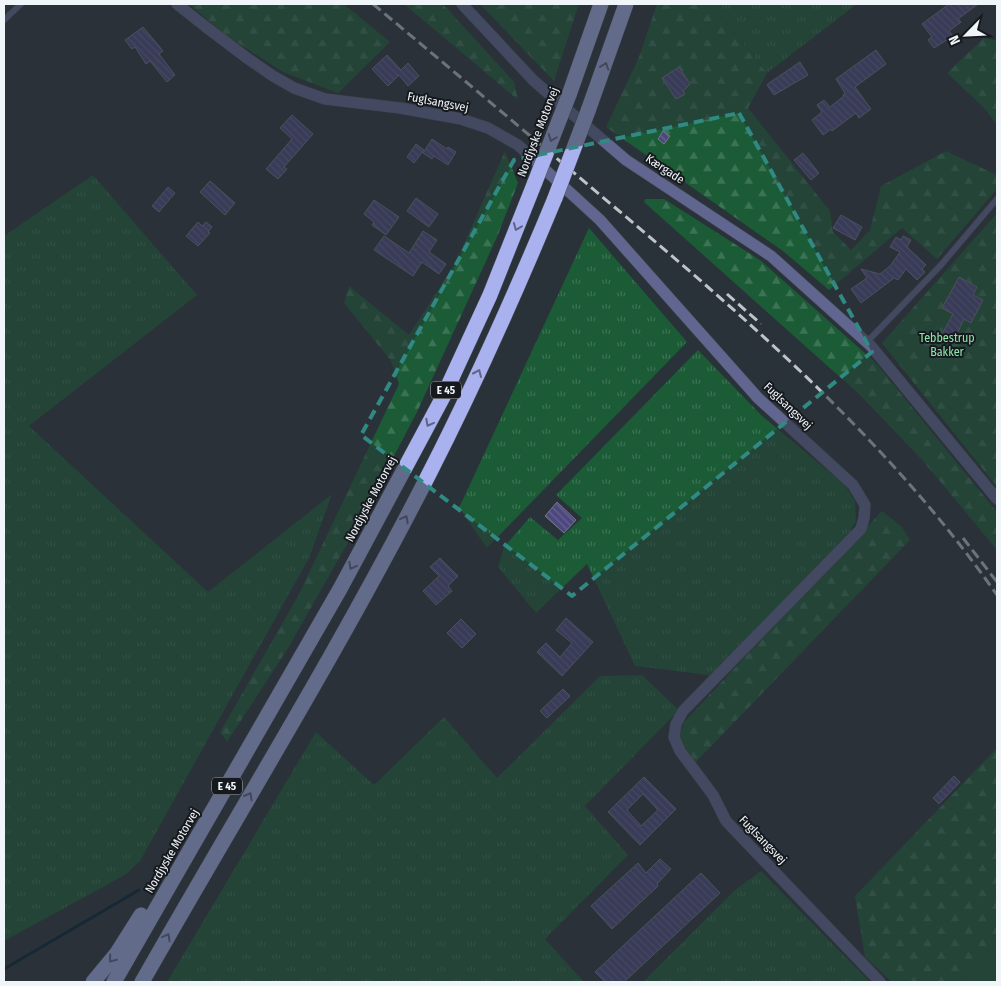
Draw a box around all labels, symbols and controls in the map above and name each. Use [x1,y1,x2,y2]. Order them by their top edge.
north arrow [941,10,991,60]
text: N [945,33,964,47]
one-way arrow [599,62,609,70]
street label: Nordjyske Motorvej [514,85,562,179]
street label: Fuglsangsvej [406,89,470,115]
one-way arrow [548,133,558,142]
street label: Kærgade [643,151,687,187]
one-way arrow [513,222,523,231]
park label: Tebbestrup Bakker [919,331,975,359]
one-way arrow [472,370,482,379]
street label: Fuglsangsvej [761,379,815,433]
road number: E 45 [431,382,461,398]
one-way arrow [425,418,435,427]
street label: Nordjyske Motorvej [343,454,399,544]
one-way arrow [399,515,409,524]
one-way arrow [348,561,358,570]
road number: E 45 [212,778,242,794]
one-way arrow [242,793,252,802]
street label: Nordjyske Motorvej [142,806,202,896]
street label: Fuglsangsvej [736,813,790,867]
one-way arrow [161,933,171,942]
one-way arrow [110,953,118,962]

